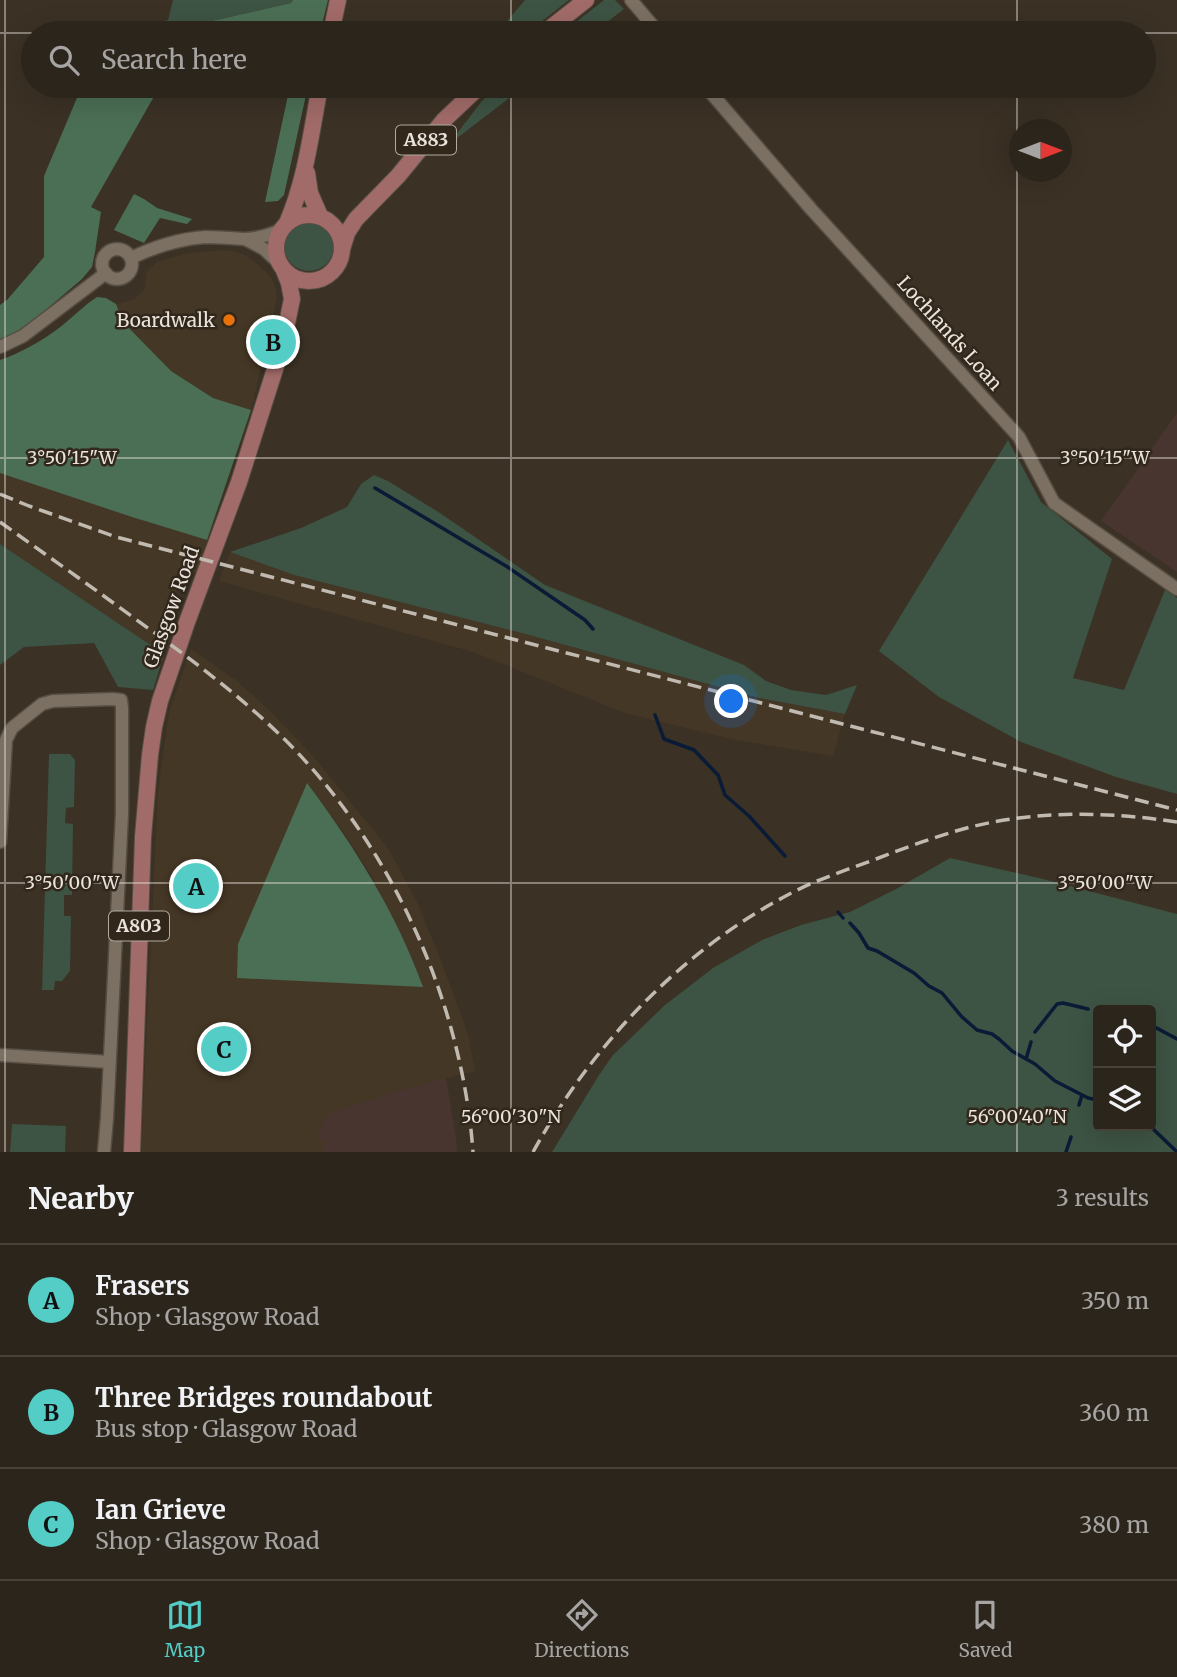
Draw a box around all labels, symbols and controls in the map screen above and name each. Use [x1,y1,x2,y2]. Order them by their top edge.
search box [21,21,1156,98]
icon: search [45,41,83,79]
text: Search here [101,43,247,76]
north arrow [1009,119,1072,182]
road number: A883 [396,125,456,154]
street label: Lochlands Loan [892,271,1008,395]
place label: Boardwalk [117,308,215,332]
marker: Boardwalk [221,312,237,328]
pin: B [250,316,296,368]
text: 3°50'15"W [27,446,118,469]
text: 3°50'15"W [1060,446,1151,469]
street label: Glasgow Road [138,543,204,671]
your location [714,684,748,718]
pin: A [173,860,219,912]
text: 3°50'00"W [25,871,120,894]
text: 3°50'00"W [1058,871,1153,894]
road number: A803 [109,911,169,940]
map controls [1093,1005,1156,1131]
button: locate [1093,1005,1156,1068]
pin: C [201,1023,247,1075]
button: layers [1093,1068,1156,1131]
text: 56°00'30"N [461,1105,561,1128]
text: 56°00'40"N [967,1105,1067,1128]
text: Nearby [28,1179,134,1217]
text: 3 results [1056,1183,1149,1212]
text: Frasers [95,1269,190,1302]
text: A [43,1286,59,1315]
text: 350 m [1081,1286,1149,1315]
text: Shop · Glasgow Road [95,1302,320,1331]
text: Three Bridges roundabout [95,1381,433,1414]
text: B [43,1398,59,1427]
text: 360 m [1079,1398,1149,1427]
text: Bus stop · Glasgow Road [95,1414,357,1443]
text: Ian Grieve [95,1493,226,1526]
text: C [43,1510,59,1539]
text: 380 m [1079,1510,1149,1539]
text: Shop · Glasgow Road [95,1526,320,1555]
tab: Map [165,1596,205,1662]
tab: Directions [534,1596,629,1662]
tab: Saved [959,1596,1012,1662]

